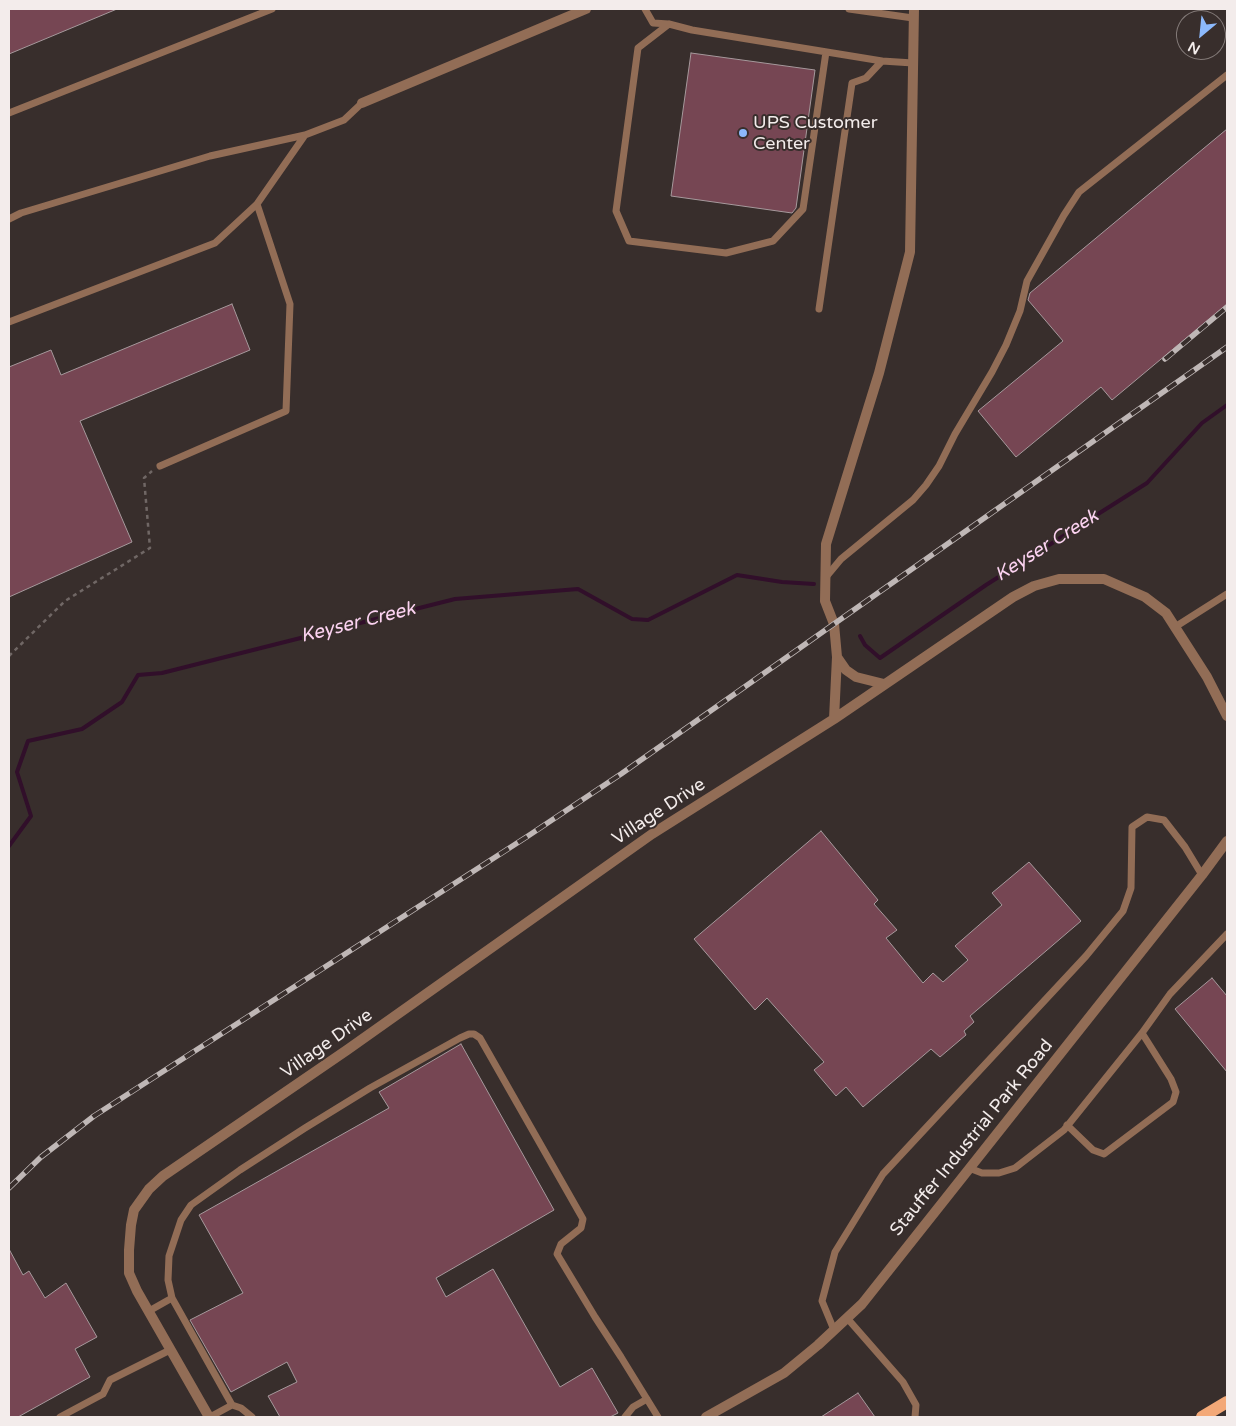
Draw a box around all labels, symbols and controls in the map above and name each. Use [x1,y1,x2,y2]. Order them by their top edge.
north arrow [1176,10,1226,60]
text: N [1185,38,1203,58]
place label: UPS Customer Center [753,112,878,154]
marker: UPS Customer Center [737,127,749,139]
water label: Keyser Creek [991,505,1103,587]
water label: Keyser Creek [298,598,418,648]
street label: Village Drive [608,774,710,850]
street label: Village Drive [277,1005,377,1083]
street label: Stauffer Industrial Park Road [886,1035,1058,1241]

